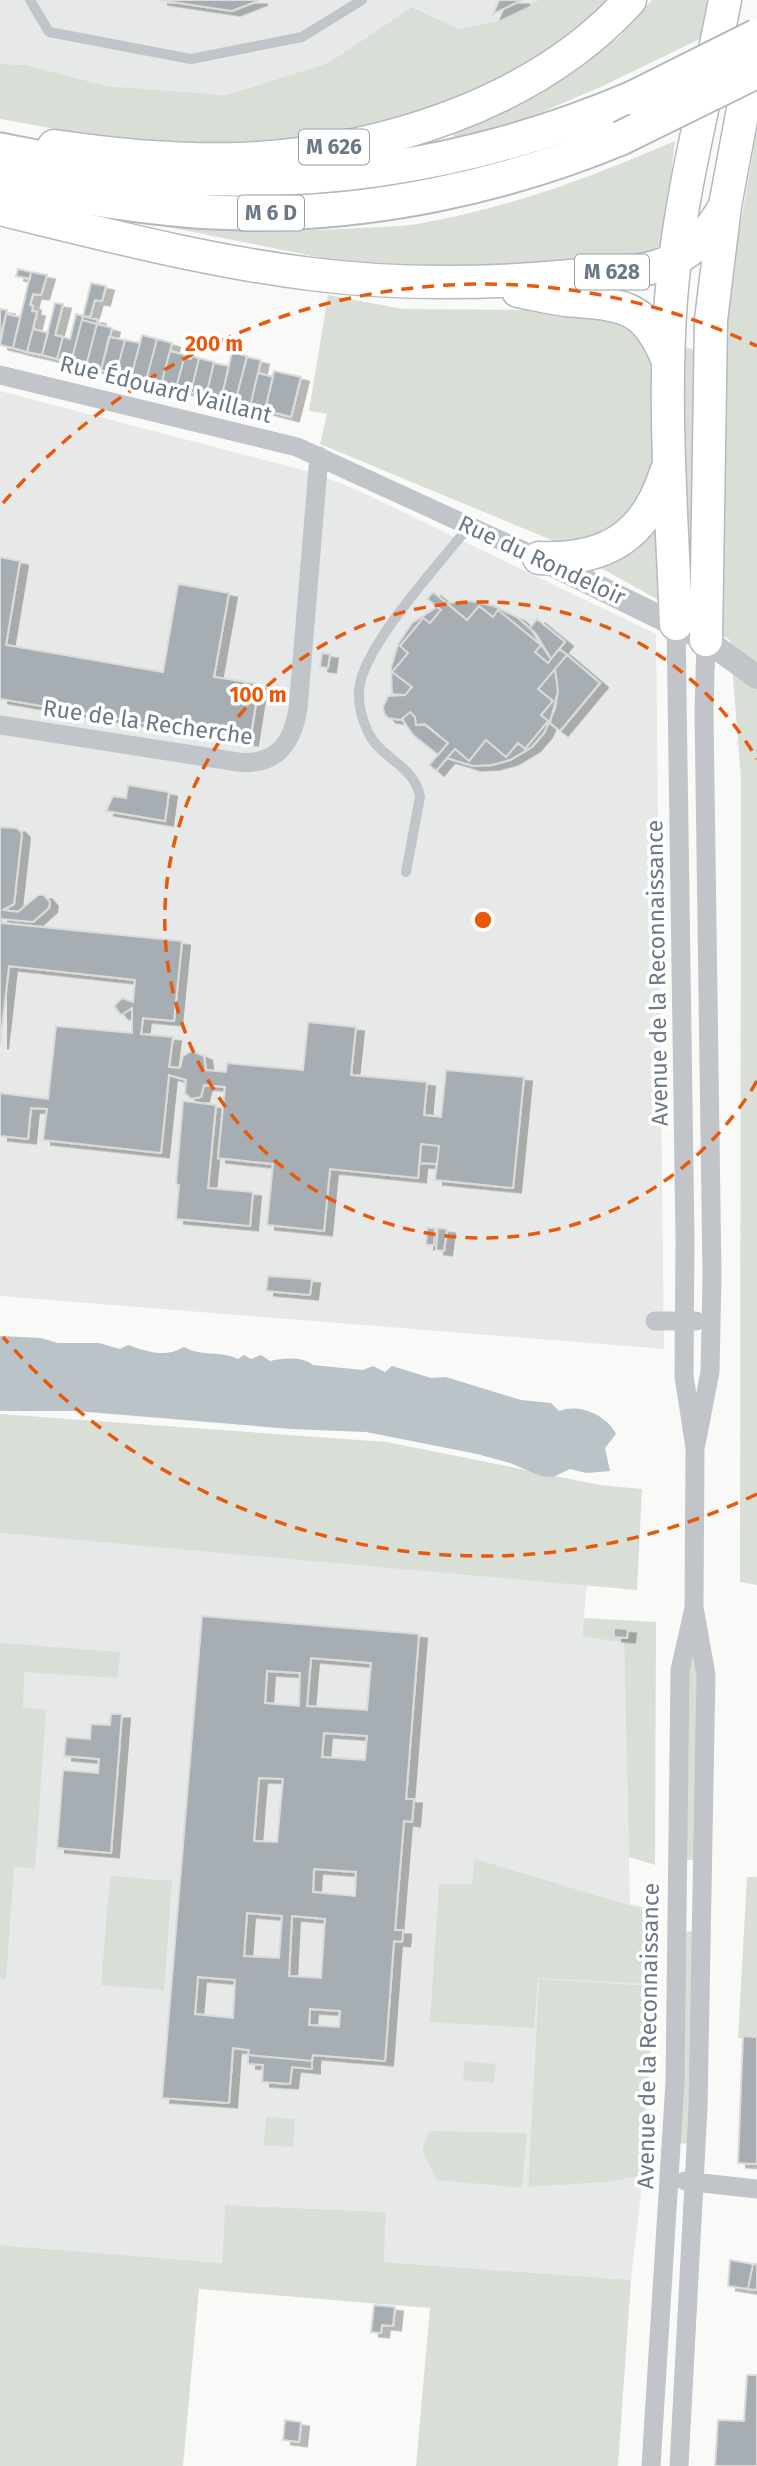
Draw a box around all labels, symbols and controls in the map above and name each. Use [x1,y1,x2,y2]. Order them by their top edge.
road number: M 626 [299,130,369,164]
road number: M 6 D [238,196,304,230]
road number: M 628 [575,254,649,290]
text: 200 m [185,331,243,357]
street label: Rue Édouard Vaillant [57,348,276,429]
street label: Rue du Rondeloir [454,509,630,611]
text: 100 m [229,682,287,708]
street label: Rue de la Recherche [41,693,255,751]
street label: Avenue de la Reconnaissance [640,820,674,1126]
centre of rings [471,908,495,932]
street label: Avenue de la Reconnaissance [631,1883,665,2189]

